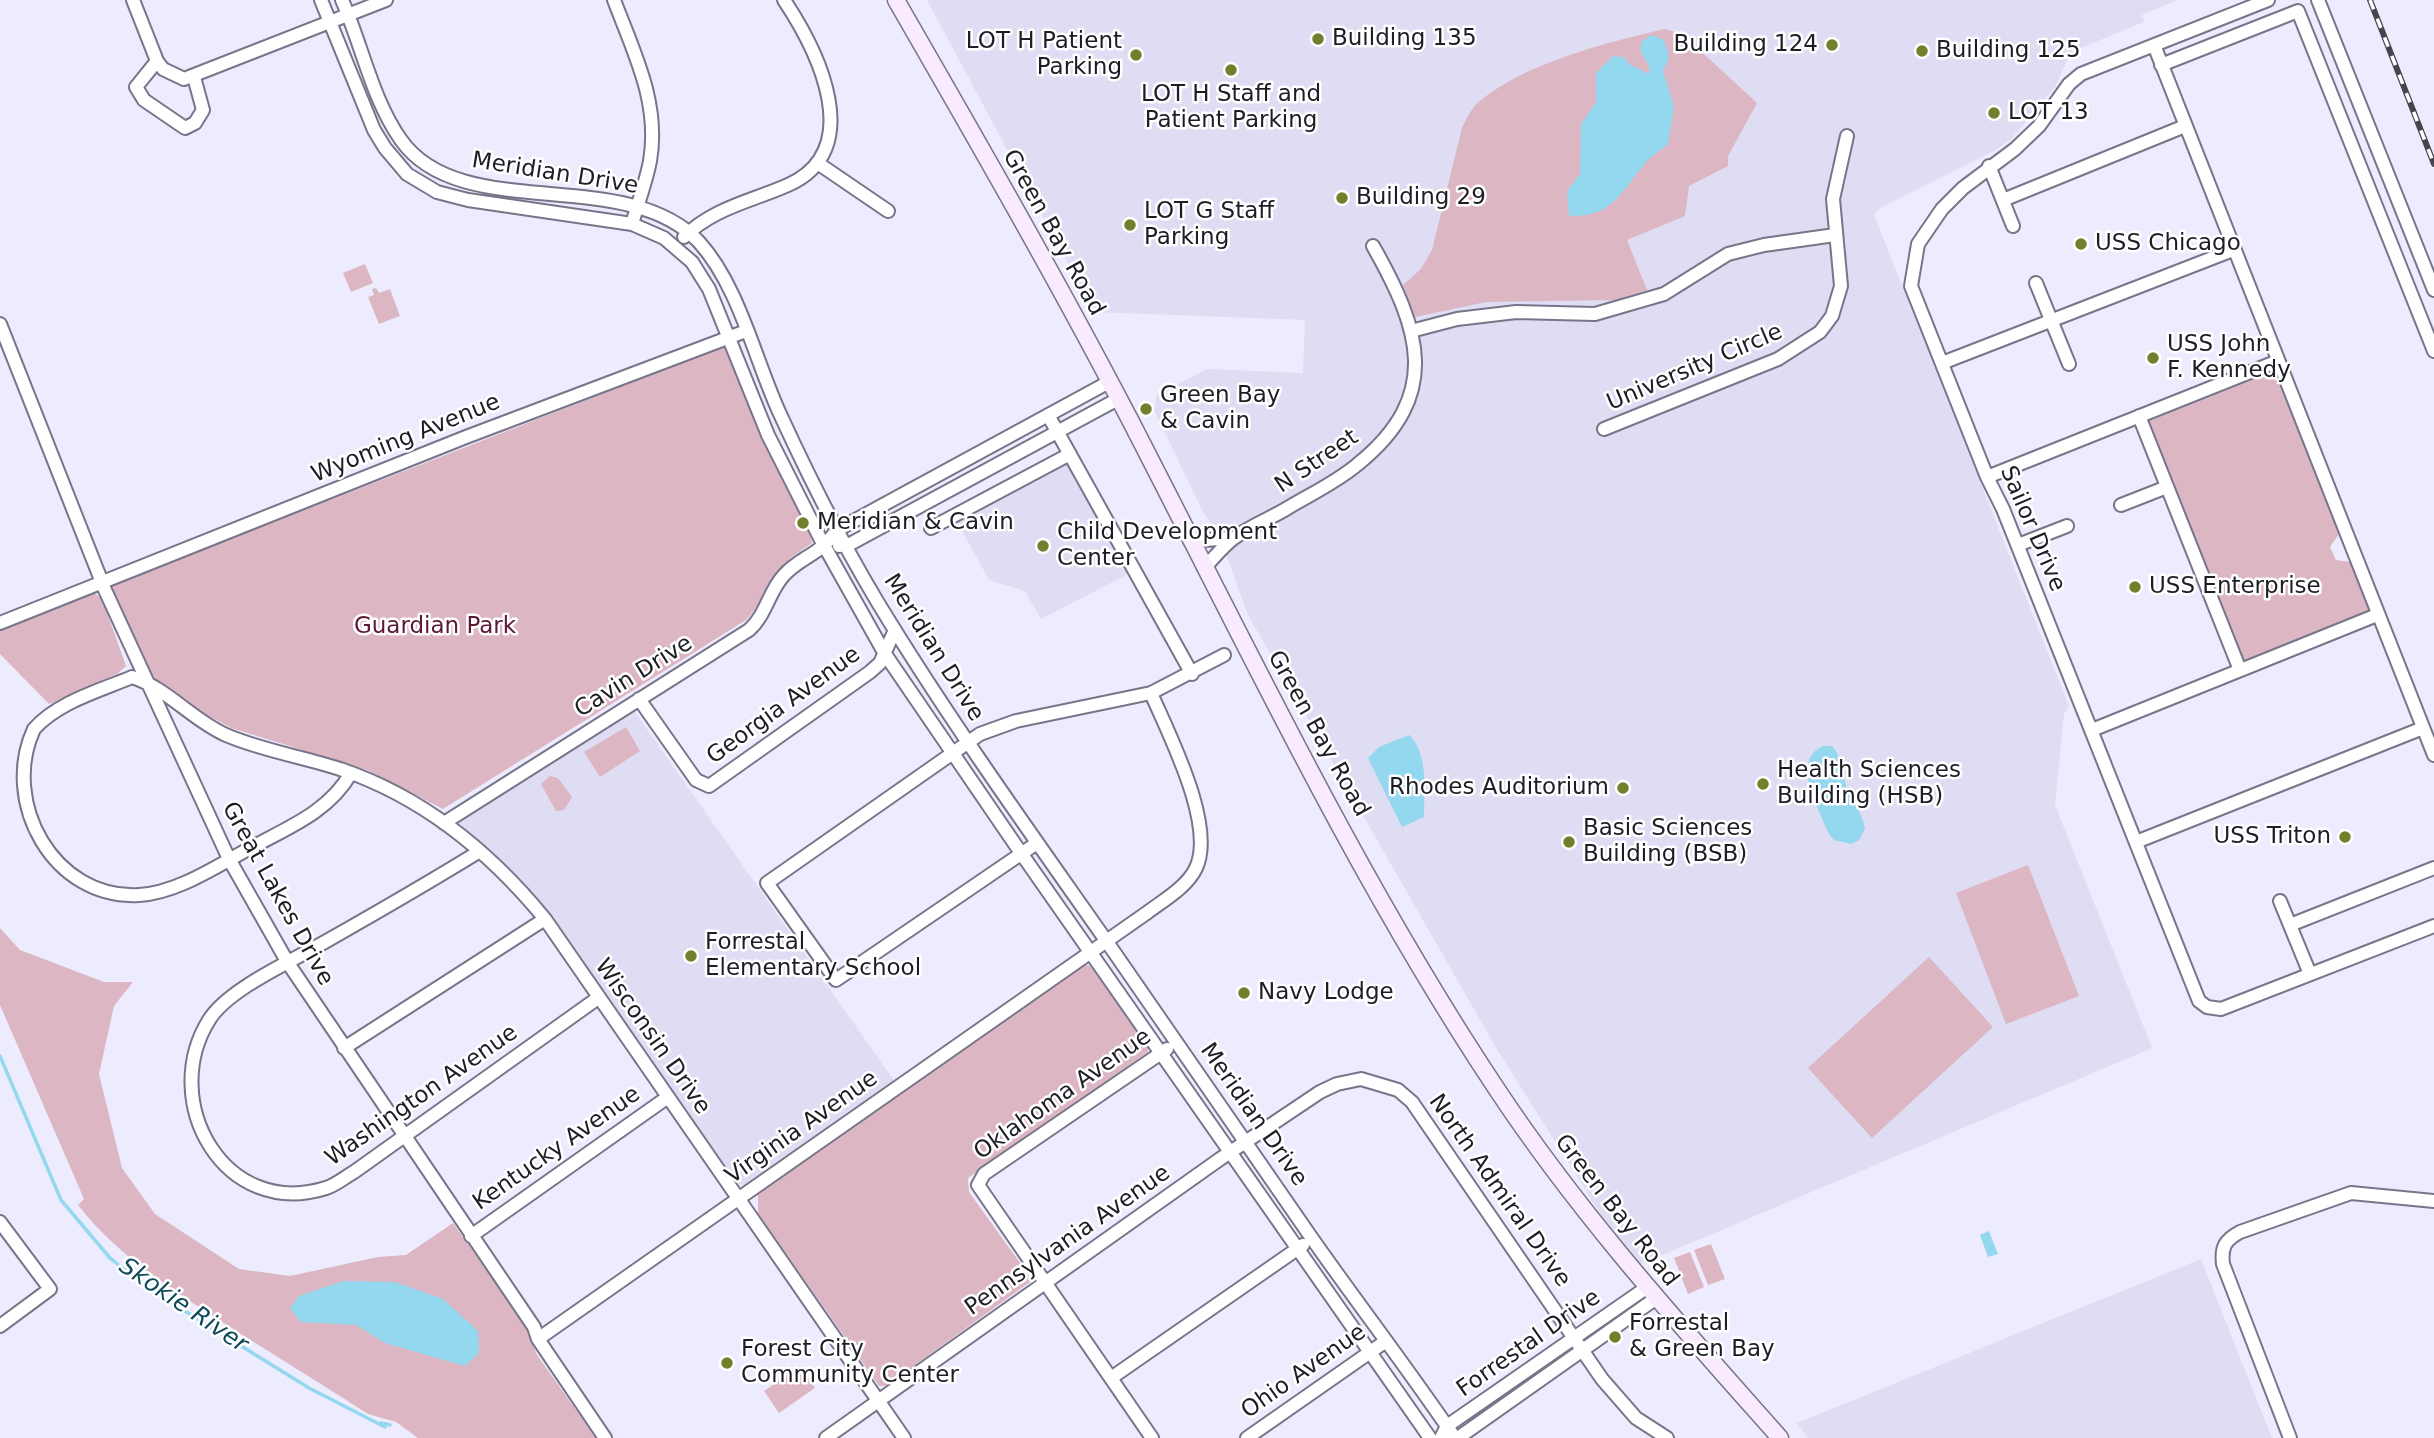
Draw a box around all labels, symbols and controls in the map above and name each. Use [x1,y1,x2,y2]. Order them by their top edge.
place label: Building 135 [1332,25,1477,53]
place label: LOT H Patient Parking [966,28,1122,82]
marker: Building 135 [1310,31,1326,47]
place label: Building 124 [1673,31,1818,59]
marker: Building 124 [1824,37,1840,53]
place label: Building 125 [1936,37,2081,65]
marker: Building 125 [1914,43,1930,59]
marker: LOT H Patient Parking [1128,47,1144,63]
marker: LOT H Staff and Patient Parking [1223,62,1239,78]
place label: LOT H Staff and Patient Parking [1141,81,1321,135]
place label: LOT 13 [2008,99,2089,127]
marker: LOT 13 [1986,105,2002,121]
street label: Green Bay Road [996,145,1110,321]
street label: Meridian Drive [470,147,640,201]
place label: Building 29 [1356,184,1486,212]
marker: Building 29 [1334,190,1350,206]
place label: LOT G Staff Parking [1144,198,1274,252]
marker: LOT G Staff Parking [1122,217,1138,233]
place label: USS Chicago [2095,230,2241,258]
marker: USS Chicago [2073,236,2089,252]
street label: University Circle [1603,319,1787,417]
place label: USS John F. Kennedy [2167,331,2291,385]
marker: USS John F. Kennedy [2145,350,2161,366]
place label: Green Bay & Cavin [1160,382,1280,436]
street label: Wyoming Avenue [308,389,504,489]
marker: Green Bay & Cavin [1138,401,1154,417]
street label: N Street [1270,424,1364,500]
street label: Sailor Drive [1993,462,2071,596]
place label: Meridian & Cavin [817,509,1014,537]
marker: Meridian & Cavin [795,515,811,531]
place label: Child Development Center [1057,519,1277,573]
marker: Child Development Center [1035,538,1051,554]
street label: Meridian Drive [877,569,989,727]
place label: USS Enterprise [2149,573,2321,601]
marker: USS Enterprise [2127,579,2143,595]
park label: Guardian Park [354,613,516,641]
street label: Cavin Drive [570,630,698,724]
street label: Georgia Avenue [702,641,866,771]
street label: Green Bay Road [1261,646,1375,822]
place label: Health Sciences Building (HSB) [1777,757,1961,811]
place label: Rhodes Auditorium [1389,774,1609,802]
marker: Health Sciences Building (HSB) [1755,776,1771,792]
marker: Rhodes Auditorium [1615,780,1631,796]
street label: Great Lakes Drive [215,797,339,991]
place label: Basic Sciences Building (BSB) [1583,815,1752,869]
place label: USS Triton [2213,823,2331,851]
marker: USS Triton [2337,829,2353,845]
marker: Basic Sciences Building (BSB) [1561,834,1577,850]
place label: Forrestal Elementary School [705,929,921,983]
marker: Forrestal Elementary School [683,948,699,964]
street label: Wisconsin Drive [588,954,716,1120]
place label: Navy Lodge [1258,979,1394,1007]
marker: Navy Lodge [1236,985,1252,1001]
street label: Washington Avenue [321,1019,523,1173]
street label: Oklahoma Avenue [969,1024,1157,1166]
street label: Meridian Drive [1193,1038,1313,1192]
street label: Virginia Avenue [721,1065,883,1191]
street label: Kentucky Avenue [468,1081,646,1217]
street label: North Admiral Drive [1422,1089,1576,1293]
street label: Green Bay Road [1548,1129,1684,1293]
street label: Pennsylvania Avenue [960,1160,1176,1322]
water label: Skokie River [113,1252,253,1360]
street label: Forrestal Drive [1452,1284,1606,1404]
place label: Forrestal & Green Bay [1629,1310,1775,1364]
street label: Ohio Avenue [1236,1319,1372,1425]
marker: Forrestal & Green Bay [1607,1329,1623,1345]
place label: Forest City Community Center [741,1336,959,1390]
marker: Forest City Community Center [719,1355,735,1371]

